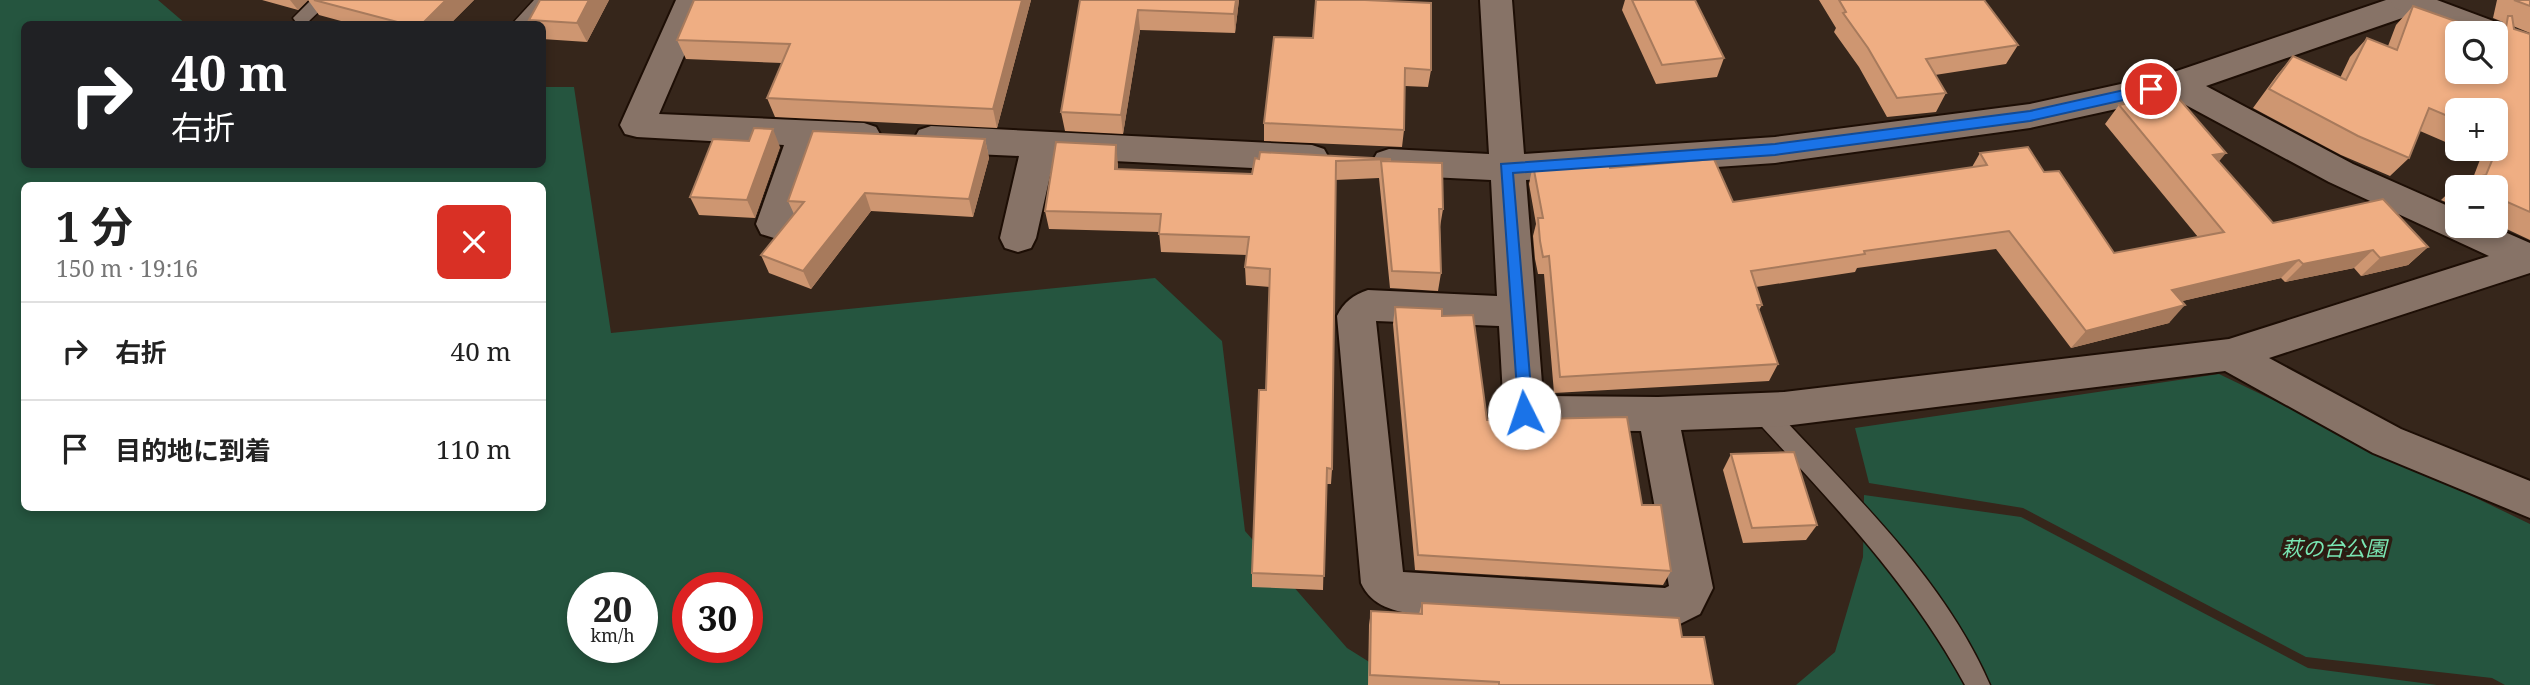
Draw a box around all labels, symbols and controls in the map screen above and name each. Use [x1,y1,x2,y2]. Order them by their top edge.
map controls [2445,21,2508,238]
button: search [2445,21,2508,84]
text: 40 m [171,39,287,105]
icon: right [56,49,147,140]
pin [2121,59,2181,119]
icon: arrive [2132,70,2170,108]
button: + [2445,98,2508,161]
text: 右折 [171,105,235,148]
button: − [2445,175,2508,238]
text: 1 分 [56,197,133,254]
button: close [437,205,511,279]
text: 150 m · 19:16 [56,252,198,284]
icon: right [56,332,94,370]
text: 40 m [451,333,511,369]
text: 右折 [115,334,167,370]
position arrow [1487,376,1561,450]
icon: arrive [56,430,94,468]
text: 110 m [436,431,511,467]
text: 目的地に到着 [115,432,271,468]
park label: 萩の台公園 [2282,534,2389,562]
speed limit sign: 30 [672,572,763,663]
text: 20 [593,585,632,632]
text: km/h [590,623,635,647]

